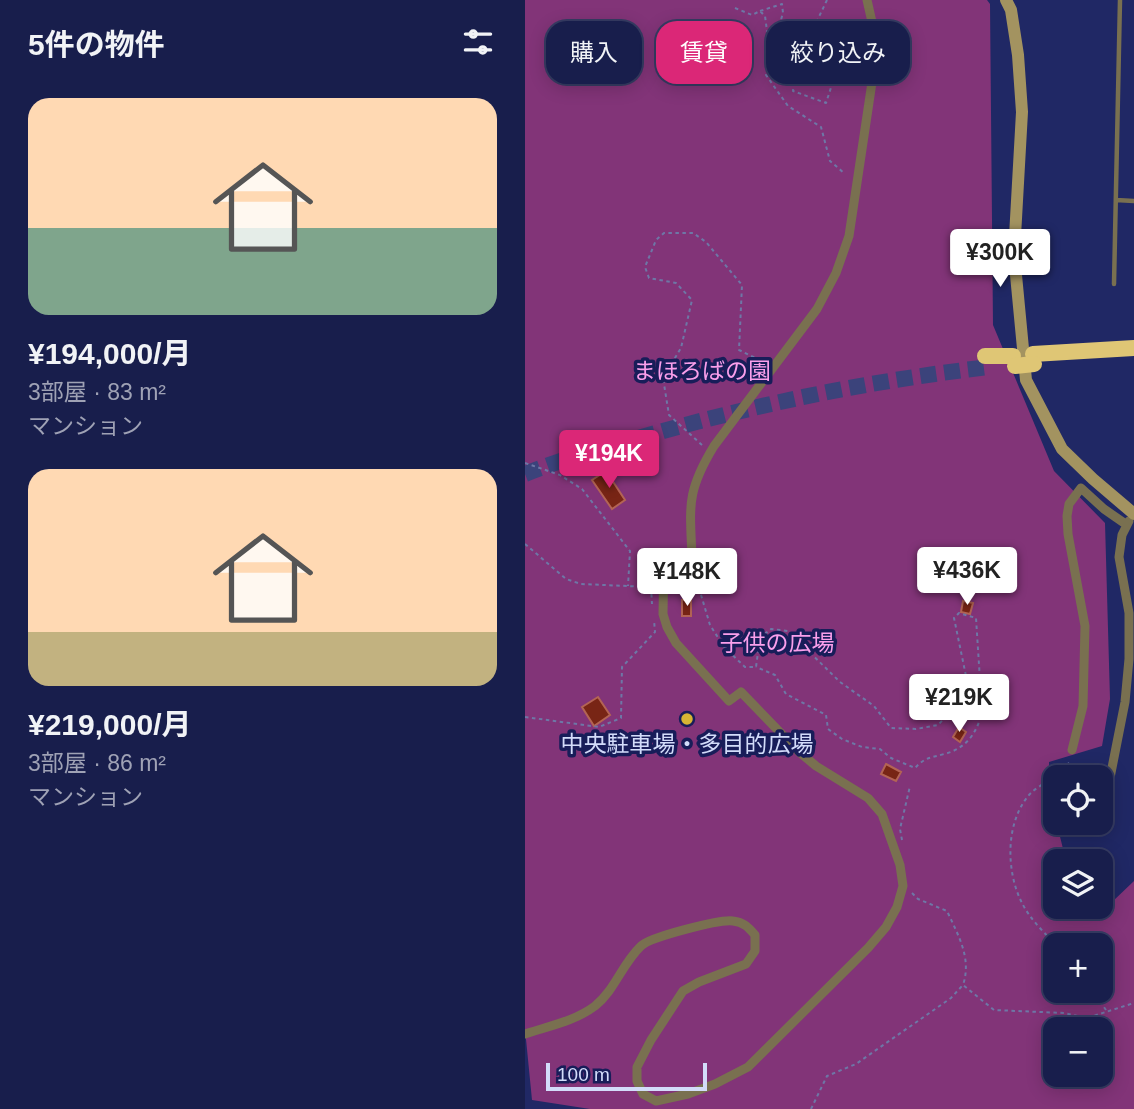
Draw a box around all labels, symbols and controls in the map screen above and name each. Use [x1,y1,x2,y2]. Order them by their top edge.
chip: 購入 [546,21,642,84]
chip: 賃貸 [656,21,752,84]
chip: 絞り込み [766,21,910,84]
icon: filters [459,23,497,61]
text: 5件の物件 [28,28,165,61]
icon: home [200,144,326,270]
pin: ¥300K [951,230,1049,289]
text: ¥300K [966,239,1034,265]
text: ¥194,000/月 [28,337,191,370]
park label: まほろばの園 [633,358,771,384]
text: 3部屋 · 83 m² [28,379,166,405]
text: マンション [28,413,143,439]
pin: ¥194K [560,430,658,490]
text: ¥194K [575,440,643,466]
icon: home [200,515,326,641]
pin: ¥148K [638,548,736,608]
pin: ¥436K [918,548,1016,607]
text: ¥436K [933,557,1001,583]
text: ¥148K [653,558,721,584]
park label: 子供の広場 [720,630,835,656]
pin: ¥219K [910,674,1008,734]
text: ¥219K [925,684,993,710]
text: ¥219,000/月 [28,708,191,741]
marker: 中央駐車場・多目的広場 [679,711,695,727]
place label: 中央駐車場・多目的広場 [561,731,814,757]
text: 3部屋 · 86 m² [28,750,166,776]
map controls [1043,765,1113,1087]
button: locate [1043,765,1113,835]
text: マンション [28,784,143,810]
button: layers [1043,849,1113,919]
button: + [1043,933,1113,1003]
button: − [1043,1017,1113,1087]
scale bar [546,1060,707,1092]
text: 100 m [557,1064,610,1085]

